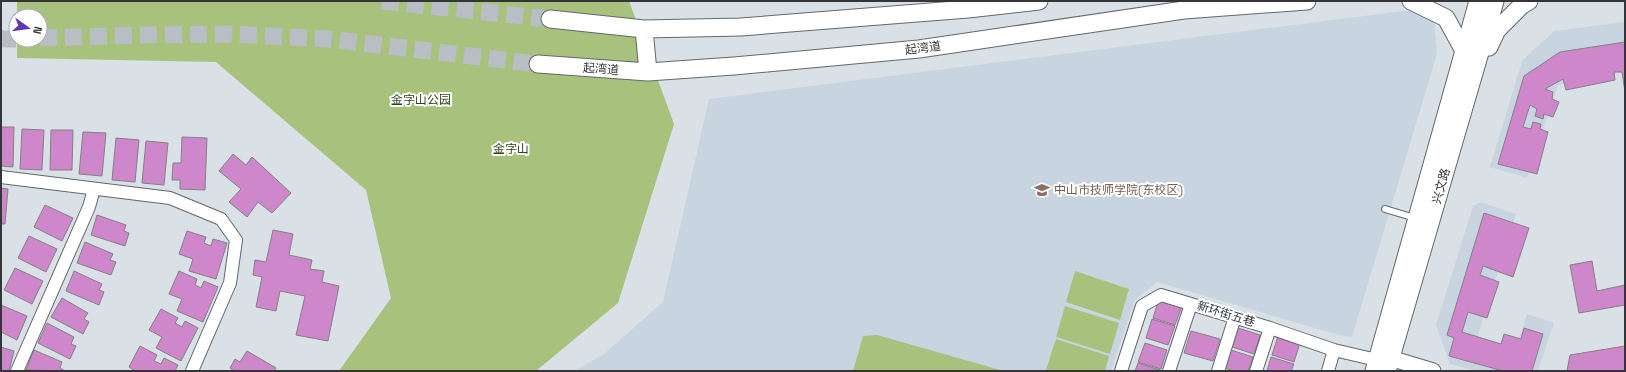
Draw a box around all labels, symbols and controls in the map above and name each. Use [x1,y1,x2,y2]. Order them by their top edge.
north arrow [8,8,48,48]
text: N [30,25,45,36]
street label: 起湾道 [904,38,942,58]
street label: 起湾道 [582,60,620,78]
park label: 金字山公园 [391,92,451,108]
park label: 金字山 [493,141,529,157]
street label: 兴文路 [1428,166,1454,206]
school or university icon: 中山市技师学院(东校区) [1033,181,1051,199]
place label: 中山市技师学院(东校区) [1054,182,1183,198]
street label: 新环街五巷 [1195,298,1257,330]

